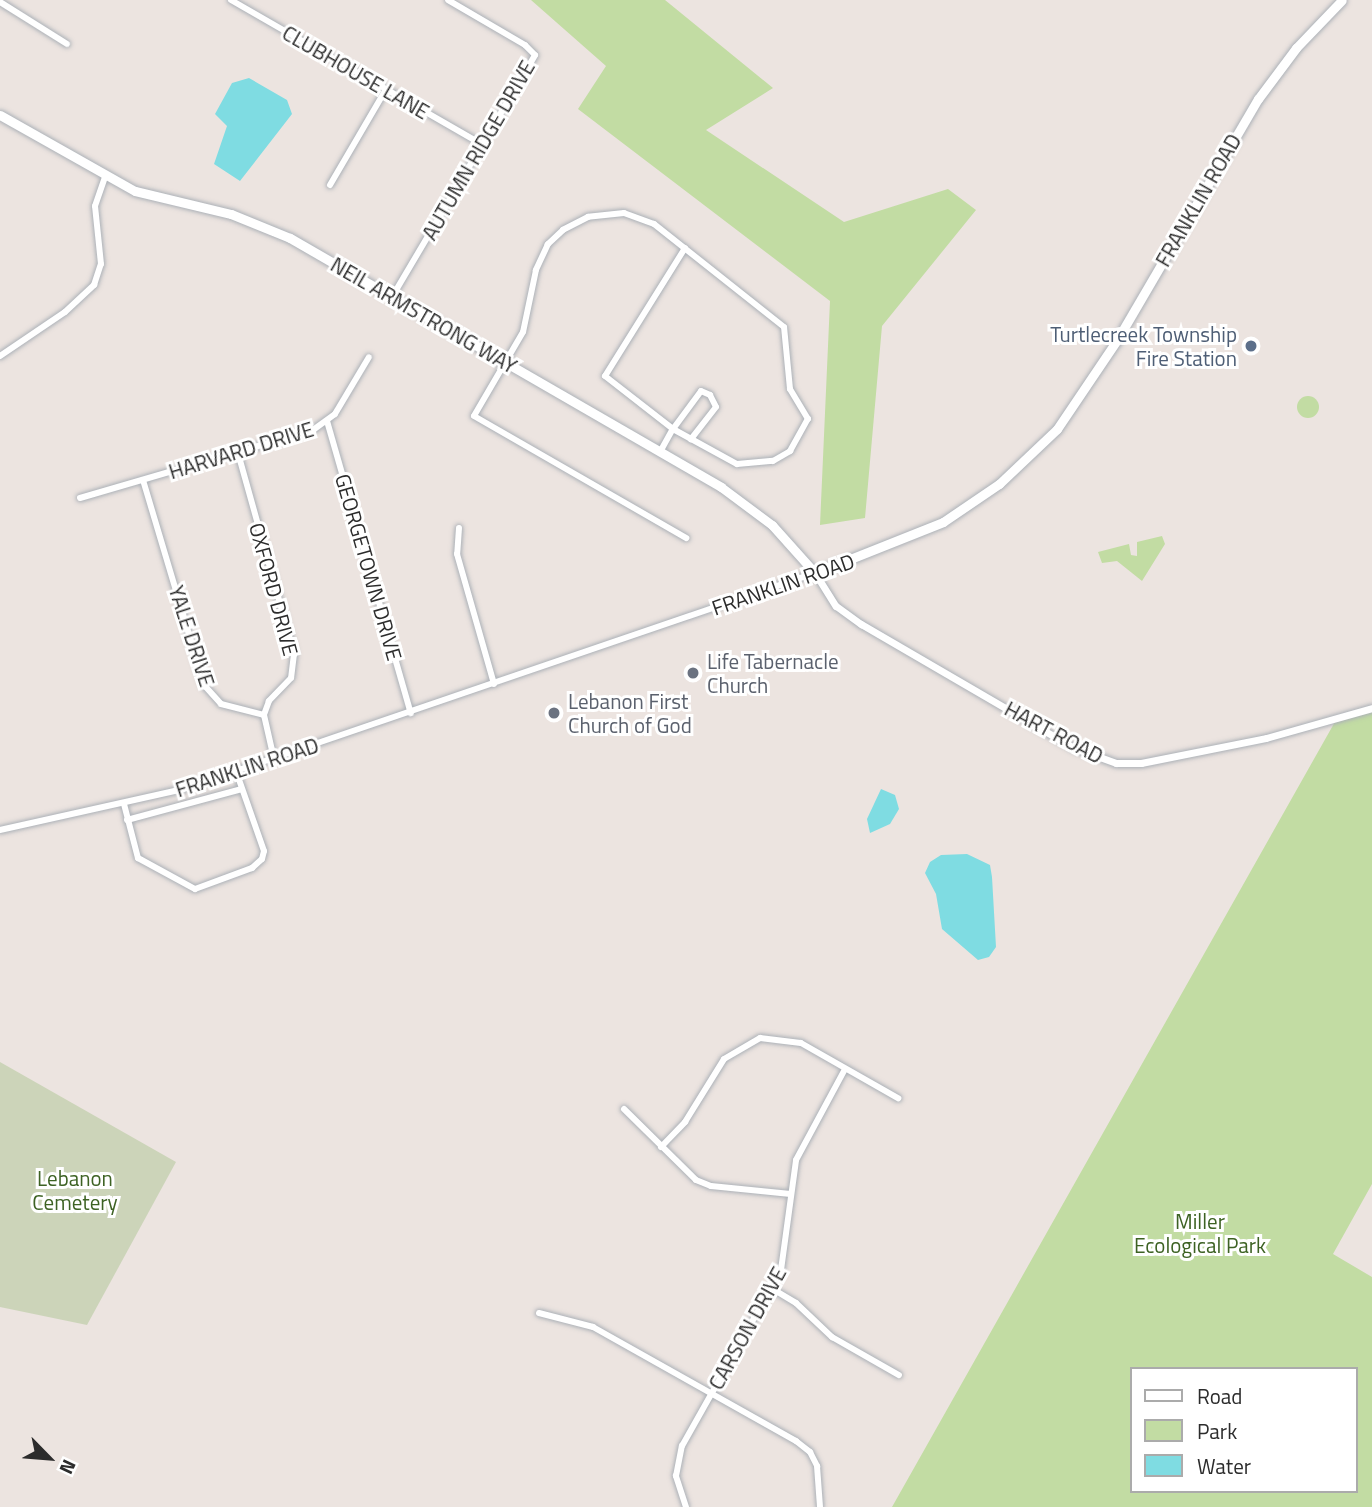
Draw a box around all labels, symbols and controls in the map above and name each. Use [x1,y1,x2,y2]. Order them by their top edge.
street label: CLUBHOUSE LANE [278,20,434,124]
street label: AUTUMN RIDGE DRIVE [416,56,540,244]
street label: FRANKLIN ROAD [1150,129,1246,271]
street label: NEIL ARMSTRONG WAY [326,251,522,379]
place label: Turtlecreek Township Fire Station [1050,321,1237,371]
marker: Turtlecreek Township Fire Station [1243,338,1259,354]
street label: HARVARD DRIVE [166,416,316,484]
street label: GEORGETOWN DRIVE [330,471,408,663]
street label: OXFORD DRIVE [244,520,304,658]
street label: FRANKLIN ROAD [708,548,858,620]
street label: YALE DRIVE [164,582,220,690]
place label: Life Tabernacle Church [707,648,839,698]
marker: Life Tabernacle Church [685,665,701,681]
place label: Lebanon First Church of God [568,688,692,738]
street label: HART ROAD [1001,696,1107,768]
marker: Lebanon First Church of God [546,705,562,721]
street label: FRANKLIN ROAD [172,732,322,802]
park label: Lebanon Cemetery [32,1165,118,1215]
park label: Miller Ecological Park [1134,1208,1266,1258]
street label: CARSON DRIVE [703,1262,791,1394]
legend [1130,1367,1358,1493]
text: Road [1197,1380,1242,1412]
text: Park [1197,1415,1237,1447]
north arrow [14,1423,84,1493]
text: Water [1197,1450,1251,1482]
text: N [53,1455,84,1479]

